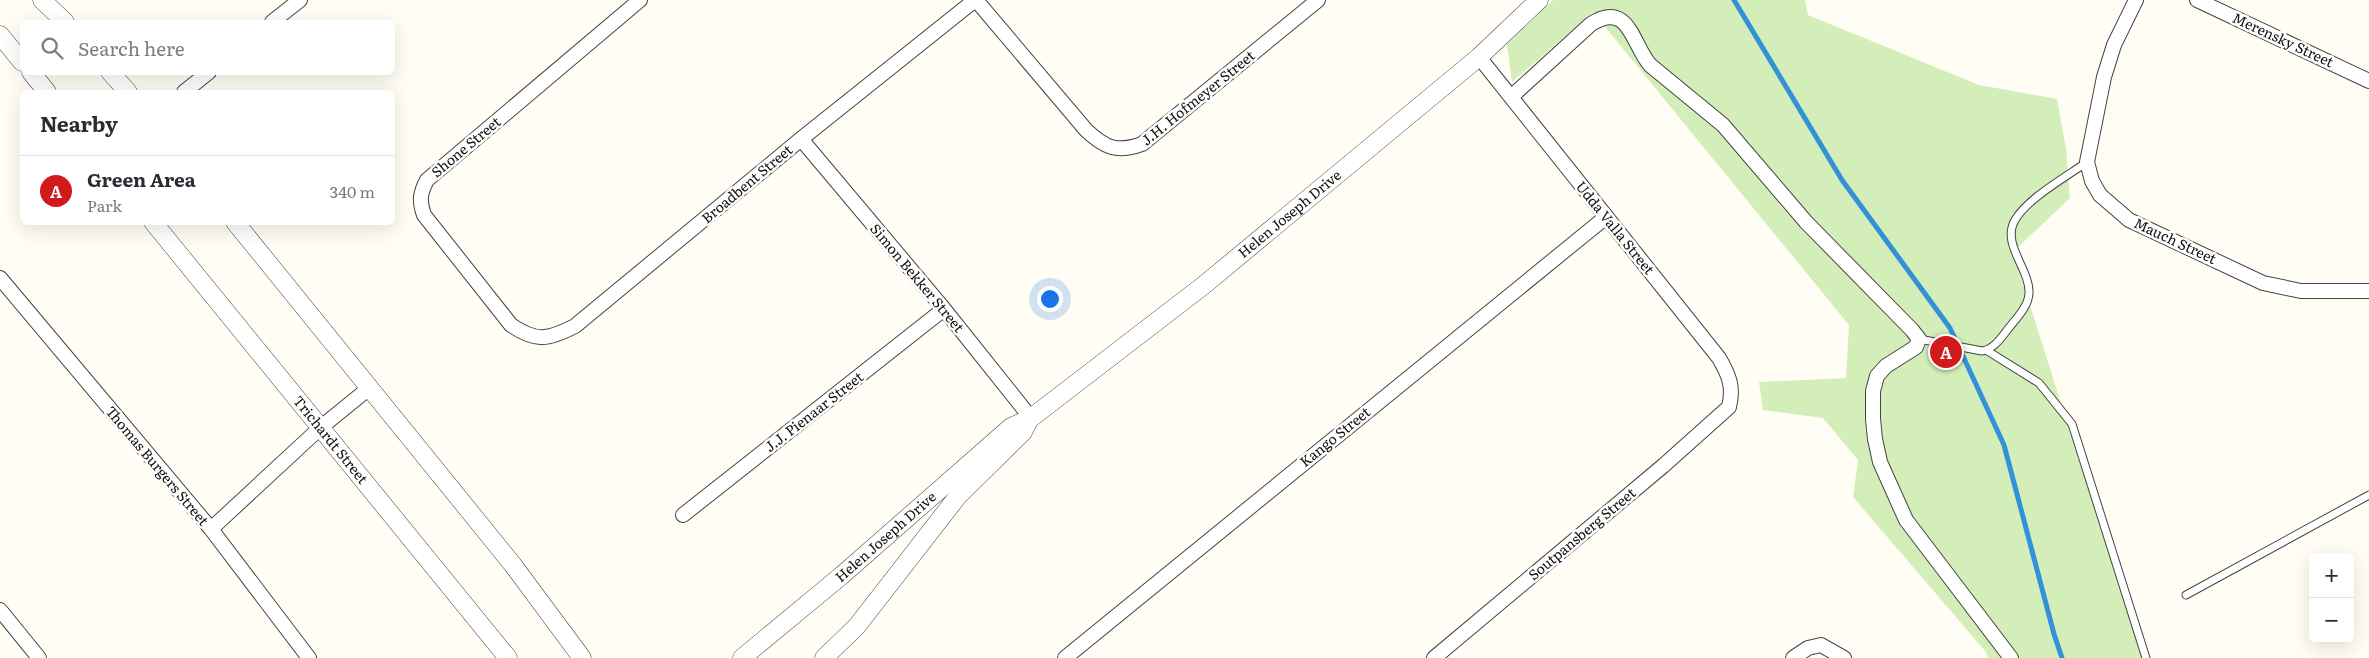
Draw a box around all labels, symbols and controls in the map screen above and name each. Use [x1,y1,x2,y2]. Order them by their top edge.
street label: Merensky Street [2230,7,2338,71]
search box [20,20,395,75]
icon: search [38,34,66,62]
text: Search here [78,34,185,62]
street label: J.H. Hofmeyer Street [1136,45,1259,149]
text: Nearby [40,107,118,138]
street label: Shone Street [426,111,505,181]
street label: Broadbent Street [697,139,796,227]
text: Green Area [87,165,196,193]
street label: Helen Joseph Drive [1233,165,1345,262]
street label: Udda Valla Street [1572,176,1660,279]
text: A [50,179,62,203]
text: 340 m [330,179,375,203]
text: Park [87,193,122,217]
street label: Mauch Street [2131,212,2220,268]
street label: Simon Bekker Street [866,219,970,336]
your location [1037,286,1063,312]
pin: A [1930,333,1962,371]
street label: J.J. Pienaar Street [760,366,867,456]
street label: Trichardt Street [289,391,373,488]
street label: Thomas Burgers Street [102,401,214,530]
street label: Kango Street [1295,401,1374,471]
street label: Soutpansberg Street [1523,482,1640,584]
street label: Helen Joseph Drive [830,486,940,586]
map controls [2309,553,2354,643]
button: + [2309,553,2354,598]
button: − [2309,598,2354,643]

